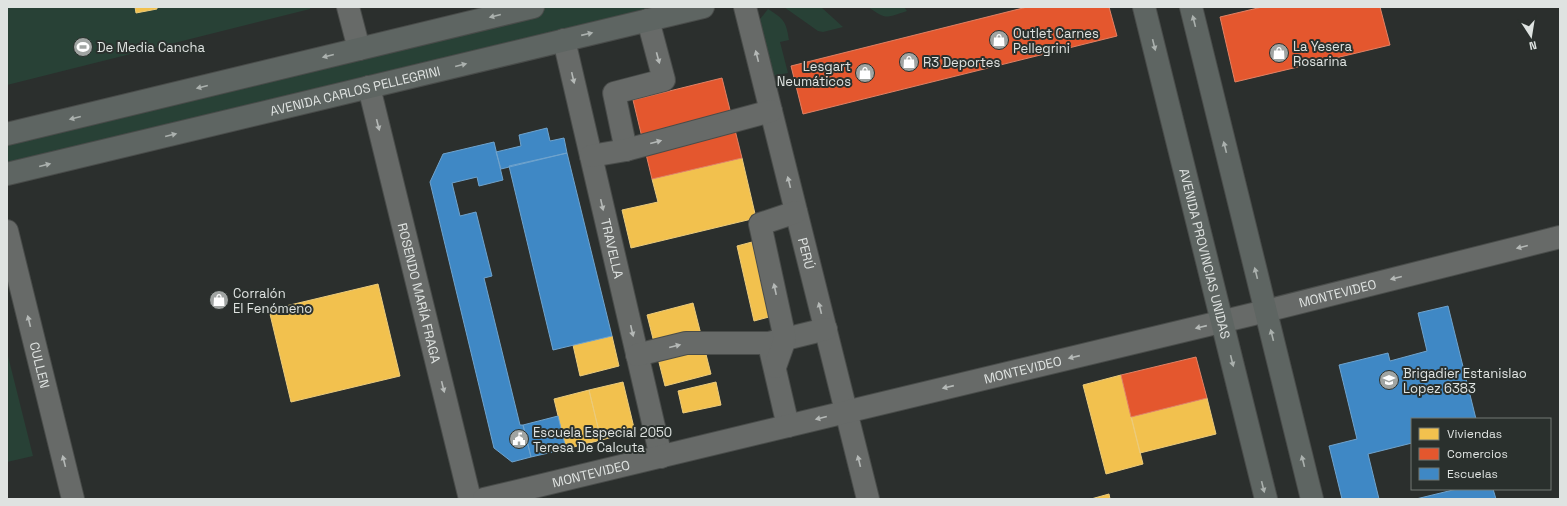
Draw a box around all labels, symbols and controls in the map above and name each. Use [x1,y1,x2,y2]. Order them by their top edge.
one-way arrow [489,14,501,20]
one-way arrow [1191,15,1197,27]
north arrow [1511,16,1551,56]
place label: Outlet Carnes Pellegrini [1013,25,1099,57]
shop icon: Outlet Carnes Pellegrini [988,29,1010,51]
one-way arrow [581,31,594,37]
sports icon: De Media Cancha [72,36,94,58]
place label: La Yesera Rosarina [1293,38,1352,70]
text: N [1528,38,1538,53]
place label: De Media Cancha [97,39,206,56]
one-way arrow [1151,39,1157,51]
shop icon: La Yesera Rosarina [1268,42,1290,64]
one-way arrow [754,50,760,62]
shop icon: R3 Deportes [898,51,920,73]
one-way arrow [655,52,661,64]
one-way arrow [322,54,334,60]
place label: R3 Deportes [923,54,1000,71]
place label: Lesgart Neumáticos [777,58,851,90]
street label: AVENIDA CARLOS PELLEGRINI [268,62,442,120]
one-way arrow [455,62,467,68]
shop icon: Lesgart Neumáticos [854,62,876,84]
one-way arrow [570,72,576,84]
one-way arrow [195,84,207,90]
one-way arrow [69,115,81,121]
one-way arrow [375,119,381,131]
one-way arrow [165,131,178,137]
one-way arrow [650,138,663,144]
one-way arrow [1222,141,1228,153]
one-way arrow [39,162,51,168]
street label: AVENIDA PROVINCIAS UNIDAS [1175,167,1234,341]
one-way arrow [786,176,792,188]
one-way arrow [600,198,606,211]
street label: TRAVELLA [597,217,627,280]
street label: ROSENDO MARÍA FRAGA [394,221,444,365]
street label: PERÚ [794,236,818,271]
one-way arrow [1516,244,1528,250]
one-way arrow [1253,267,1259,280]
street label: MONTEVIDEO [1297,276,1378,311]
one-way arrow [1390,276,1402,282]
one-way arrow [771,283,777,295]
place label: Corralón El Fenómeno [233,285,312,317]
shop icon: Corralón El Fenómeno [208,289,230,311]
one-way arrow [817,302,823,314]
one-way arrow [26,315,32,328]
one-way arrow [1194,324,1206,330]
one-way arrow [629,325,635,337]
one-way arrow [1268,329,1274,341]
street label: CULLEN [26,340,53,390]
one-way arrow [669,342,681,348]
street label: MONTEVIDEO [982,352,1063,388]
one-way arrow [1068,355,1080,361]
one-way arrow [1229,355,1235,367]
place label: Brigadier Estanislao Lopez 6383 [1403,365,1527,397]
school or university icon: Brigadier Estanislao Lopez 6383 [1378,369,1400,391]
one-way arrow [440,381,446,393]
one-way arrow [942,385,954,391]
one-way arrow [815,415,827,421]
legend [1411,418,1551,490]
place label: Escuela Especial 2050 Teresa De Calcuta [533,424,672,456]
text: Viviendas [1447,426,1502,442]
public building icon: Escuela Especial 2050 Teresa De Calcuta [508,428,530,450]
text: Comercios [1447,446,1508,462]
one-way arrow [61,455,67,467]
one-way arrow [856,455,862,467]
one-way arrow [1299,455,1305,467]
street label: MONTEVIDEO [550,456,632,491]
text: Escuelas [1447,466,1498,482]
one-way arrow [1261,481,1267,494]

